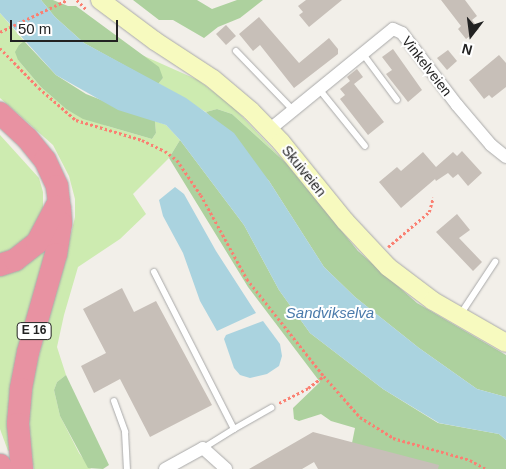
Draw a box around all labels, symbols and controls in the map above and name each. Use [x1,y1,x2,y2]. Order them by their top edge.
scale bar [12,10,120,42]
north arrow [446,10,496,60]
text: 50 m [18,20,51,37]
street label: Vinkelveien [398,33,456,99]
text: N [460,40,474,59]
street label: Skuiveien [278,142,330,200]
water label: Sandvikselva [286,304,374,322]
road number: E 16 [16,322,52,341]

